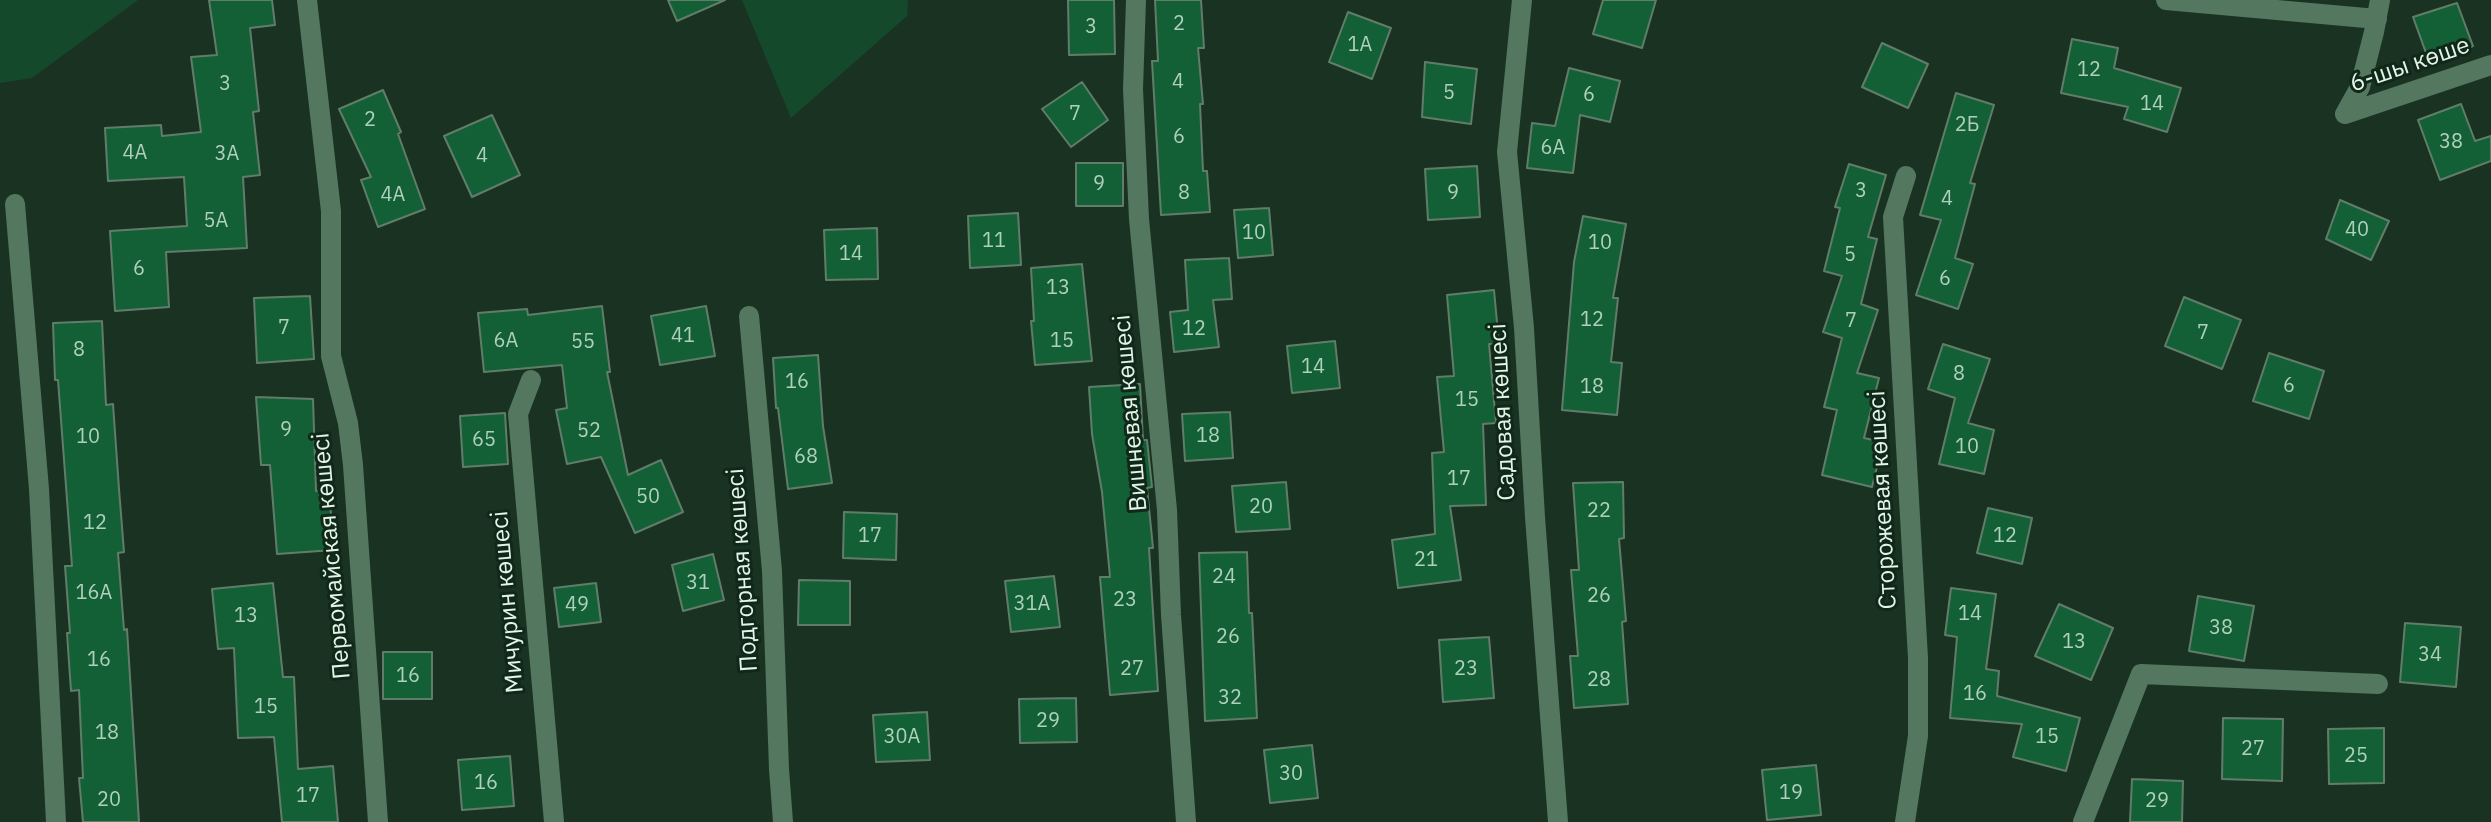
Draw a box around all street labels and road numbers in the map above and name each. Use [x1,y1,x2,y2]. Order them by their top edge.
street label: 6-шы көше [2346,31,2474,99]
street label: Вишневая көшесі [1108,313,1154,513]
street label: Садовая көшесі [1484,323,1522,501]
street label: Сторожевая көшесі [1863,390,1903,610]
street label: Первомайская көшесі [307,432,357,680]
street label: Подгорная көшесі [722,467,764,673]
street label: Мичурин көшесі [486,510,530,694]

